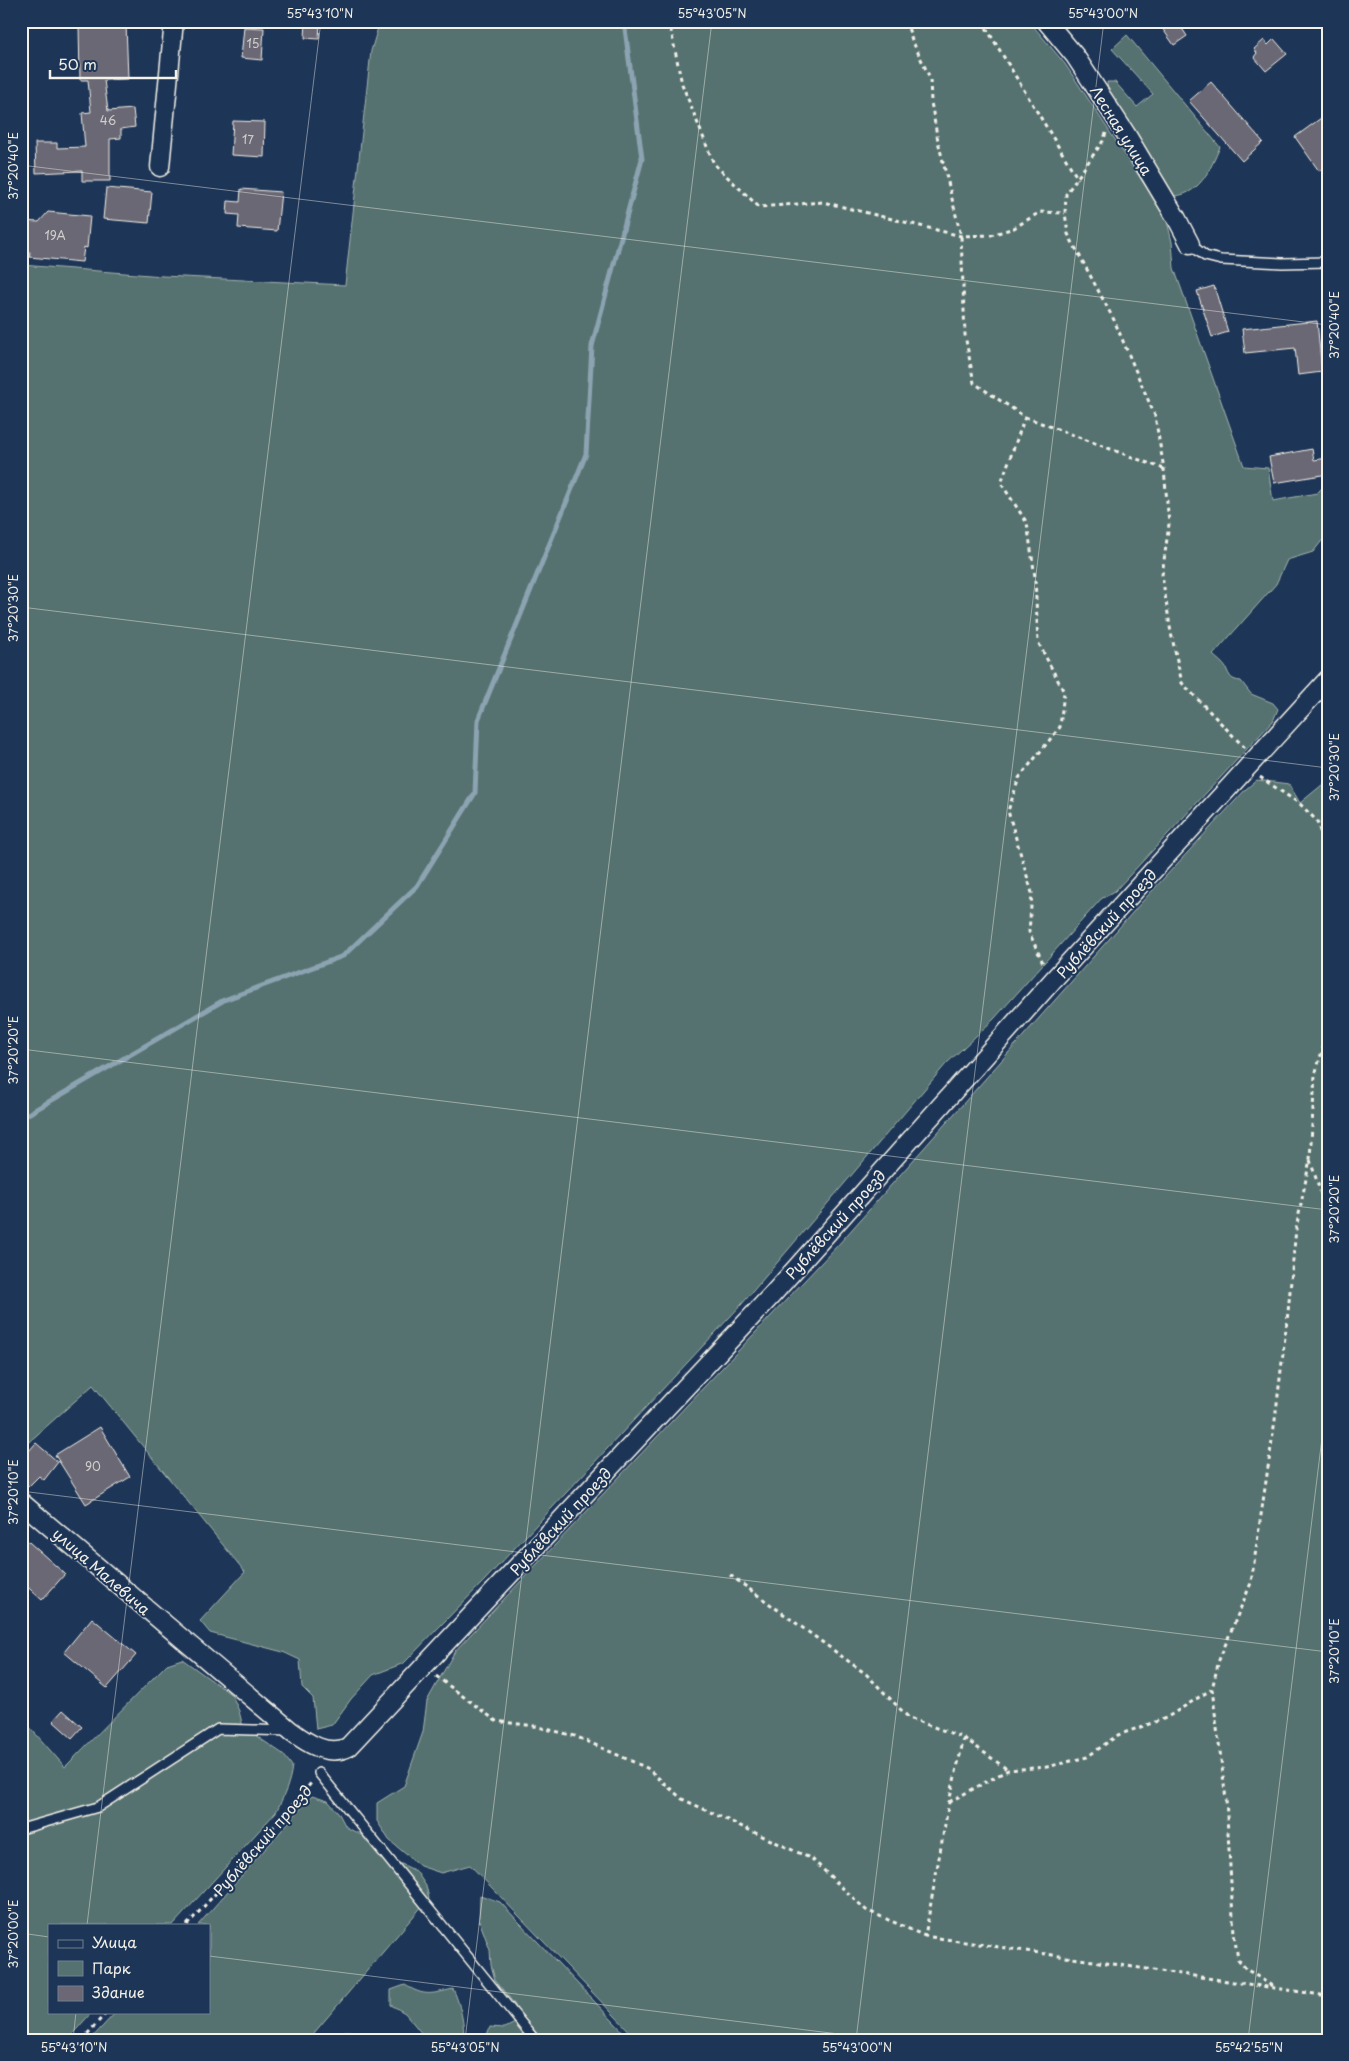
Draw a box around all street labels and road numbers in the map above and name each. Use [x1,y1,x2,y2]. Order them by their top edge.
street label: Лесная улица [1085,81,1159,180]
street label: Рублёвский проезд [1050,863,1162,983]
street label: Рублёвский проезд [779,1164,891,1284]
street label: Рублёвский проезд [504,1462,616,1580]
street label: улица Малевича [48,1522,156,1620]
street label: Рублёвский проезд [207,1779,317,1901]

